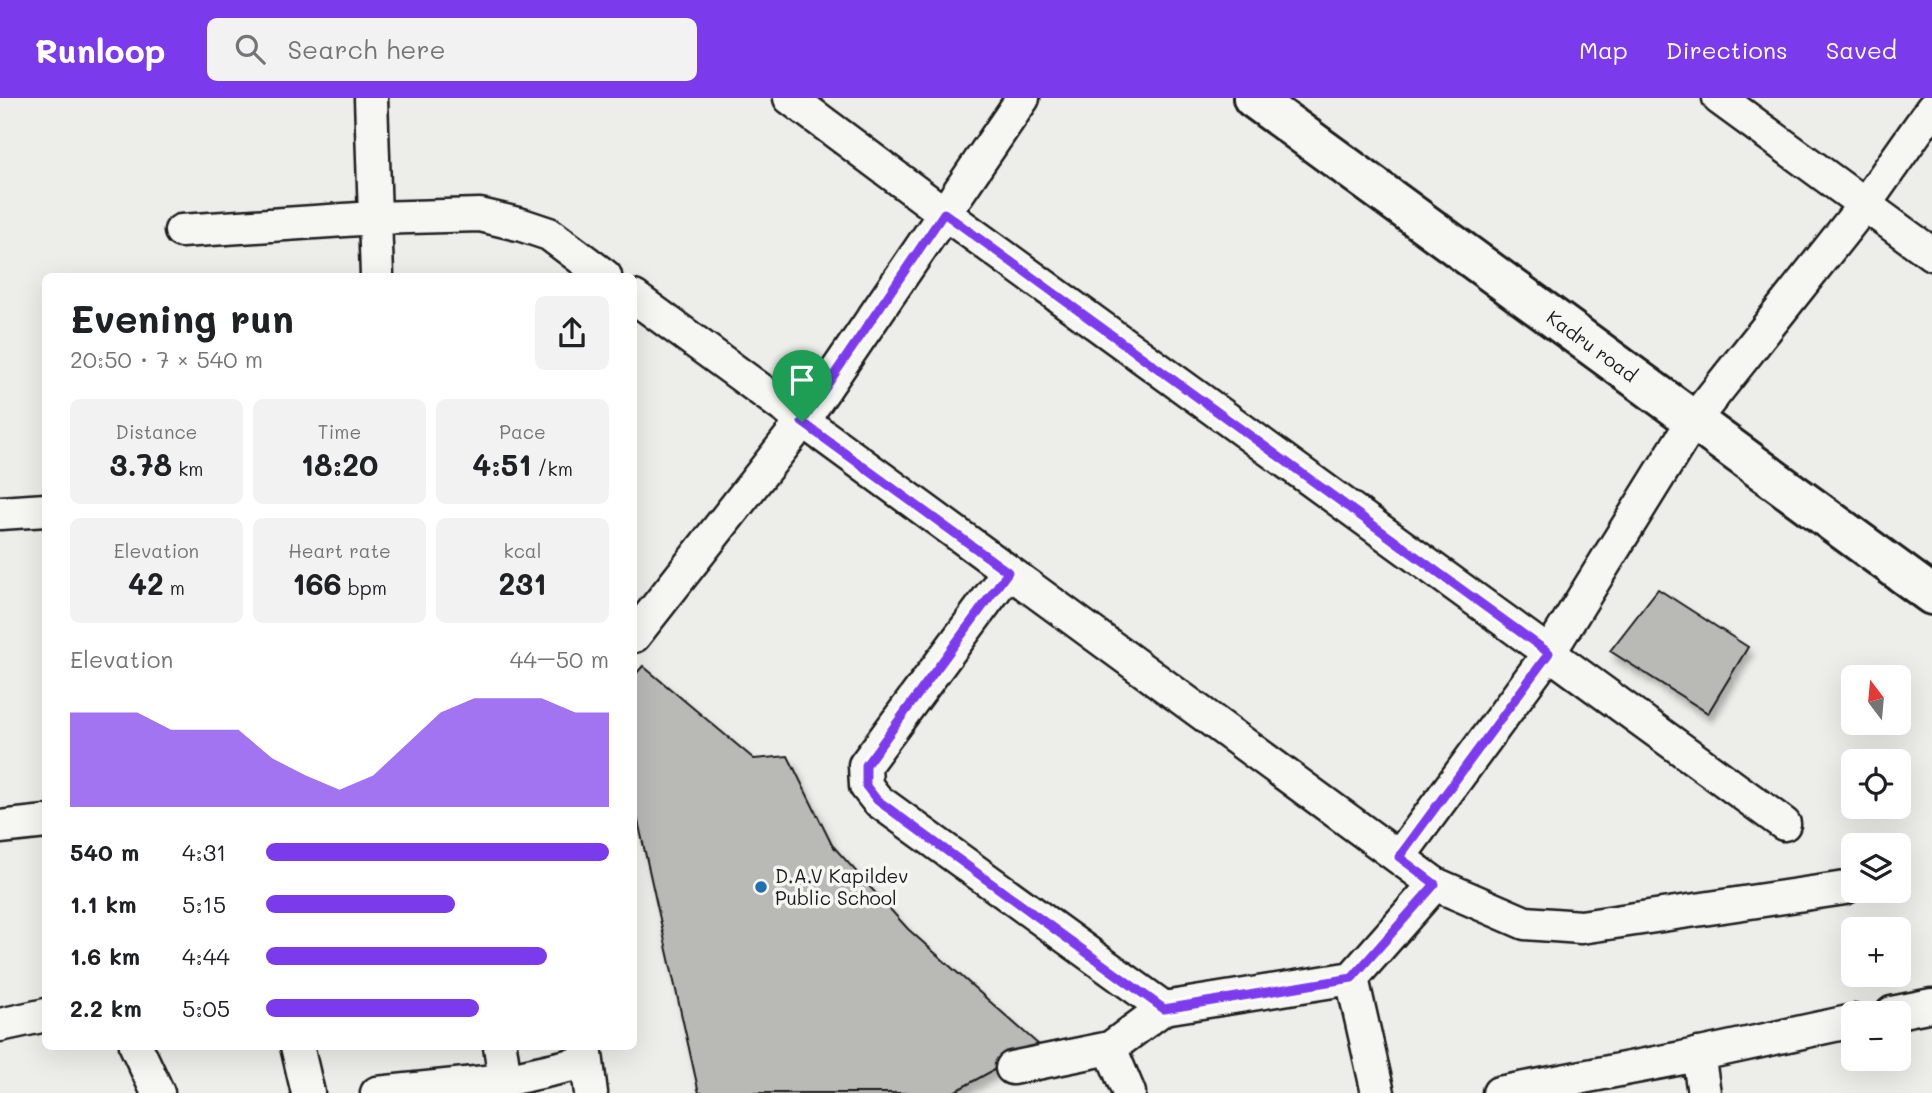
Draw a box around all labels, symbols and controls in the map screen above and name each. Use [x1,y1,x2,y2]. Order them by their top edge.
search box [207,18,697,81]
text: Runloop [35,28,165,71]
icon: search [231,30,269,68]
text: Search here [287,32,446,66]
text: Map [1579,34,1628,65]
text: Directions [1666,34,1788,65]
text: Saved [1826,34,1897,65]
text: Evening run [70,293,294,343]
button: share [535,296,609,370]
street label: Kadru road [1542,304,1642,387]
text: 20:50 · 7 × 540 m [70,344,263,374]
pin [772,350,832,422]
icon: arrive [783,361,821,399]
text: Distance [116,419,197,444]
text: Time [318,419,361,444]
text: Pace [499,419,546,444]
text: 3.78 [110,444,172,484]
text: 18:20 [301,444,378,484]
text: 4:51 [472,444,532,484]
text: km [172,456,203,481]
text: /km [532,456,573,481]
text: Elevation [114,538,199,563]
text: Heart rate [288,538,391,563]
text: kcal [504,538,541,563]
text: 42 [128,563,164,603]
text: 166 [292,563,342,603]
text: 231 [498,563,547,603]
text: m [164,575,185,600]
text: bpm [342,575,387,600]
text: Elevation [70,644,173,674]
text: 44–50 m [510,644,609,674]
north arrow [1841,665,1911,735]
map controls [1841,665,1911,1071]
button: locate [1841,749,1911,819]
button: layers [1841,833,1911,903]
text: 540 m [70,837,139,867]
text: 4:31 [182,837,226,867]
place label: D.A.V Kapildev Public School [775,863,908,910]
marker: D.A.V Kapildev Public School [753,879,769,895]
text: 1.1 km [70,889,136,919]
text: 5:15 [182,889,226,919]
button: + [1841,917,1911,987]
text: 1.6 km [70,941,140,971]
text: 4:44 [182,941,230,971]
text: 2.2 km [70,993,142,1023]
text: 5:05 [182,993,230,1023]
button: − [1841,1001,1911,1071]

